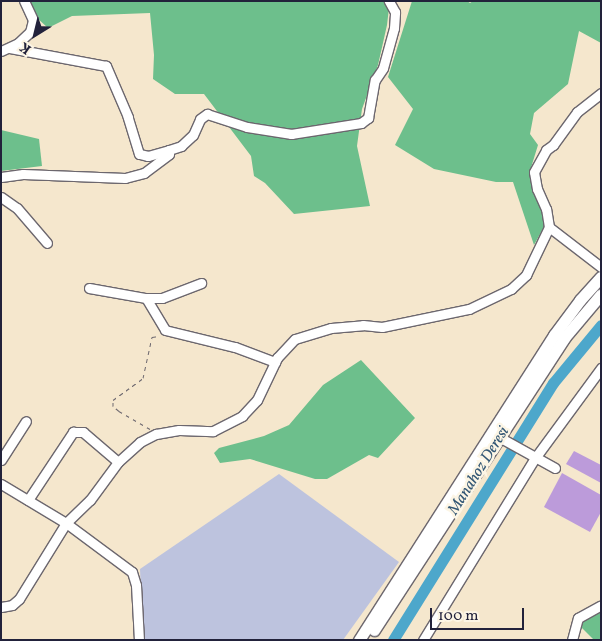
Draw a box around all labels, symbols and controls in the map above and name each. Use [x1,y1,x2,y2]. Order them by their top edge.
north arrow [10,10,60,60]
text: K [16,37,36,58]
water label: Manahoz Deresi [444,423,514,519]
scale bar [432,598,526,630]
text: 100 m [438,606,478,627]

